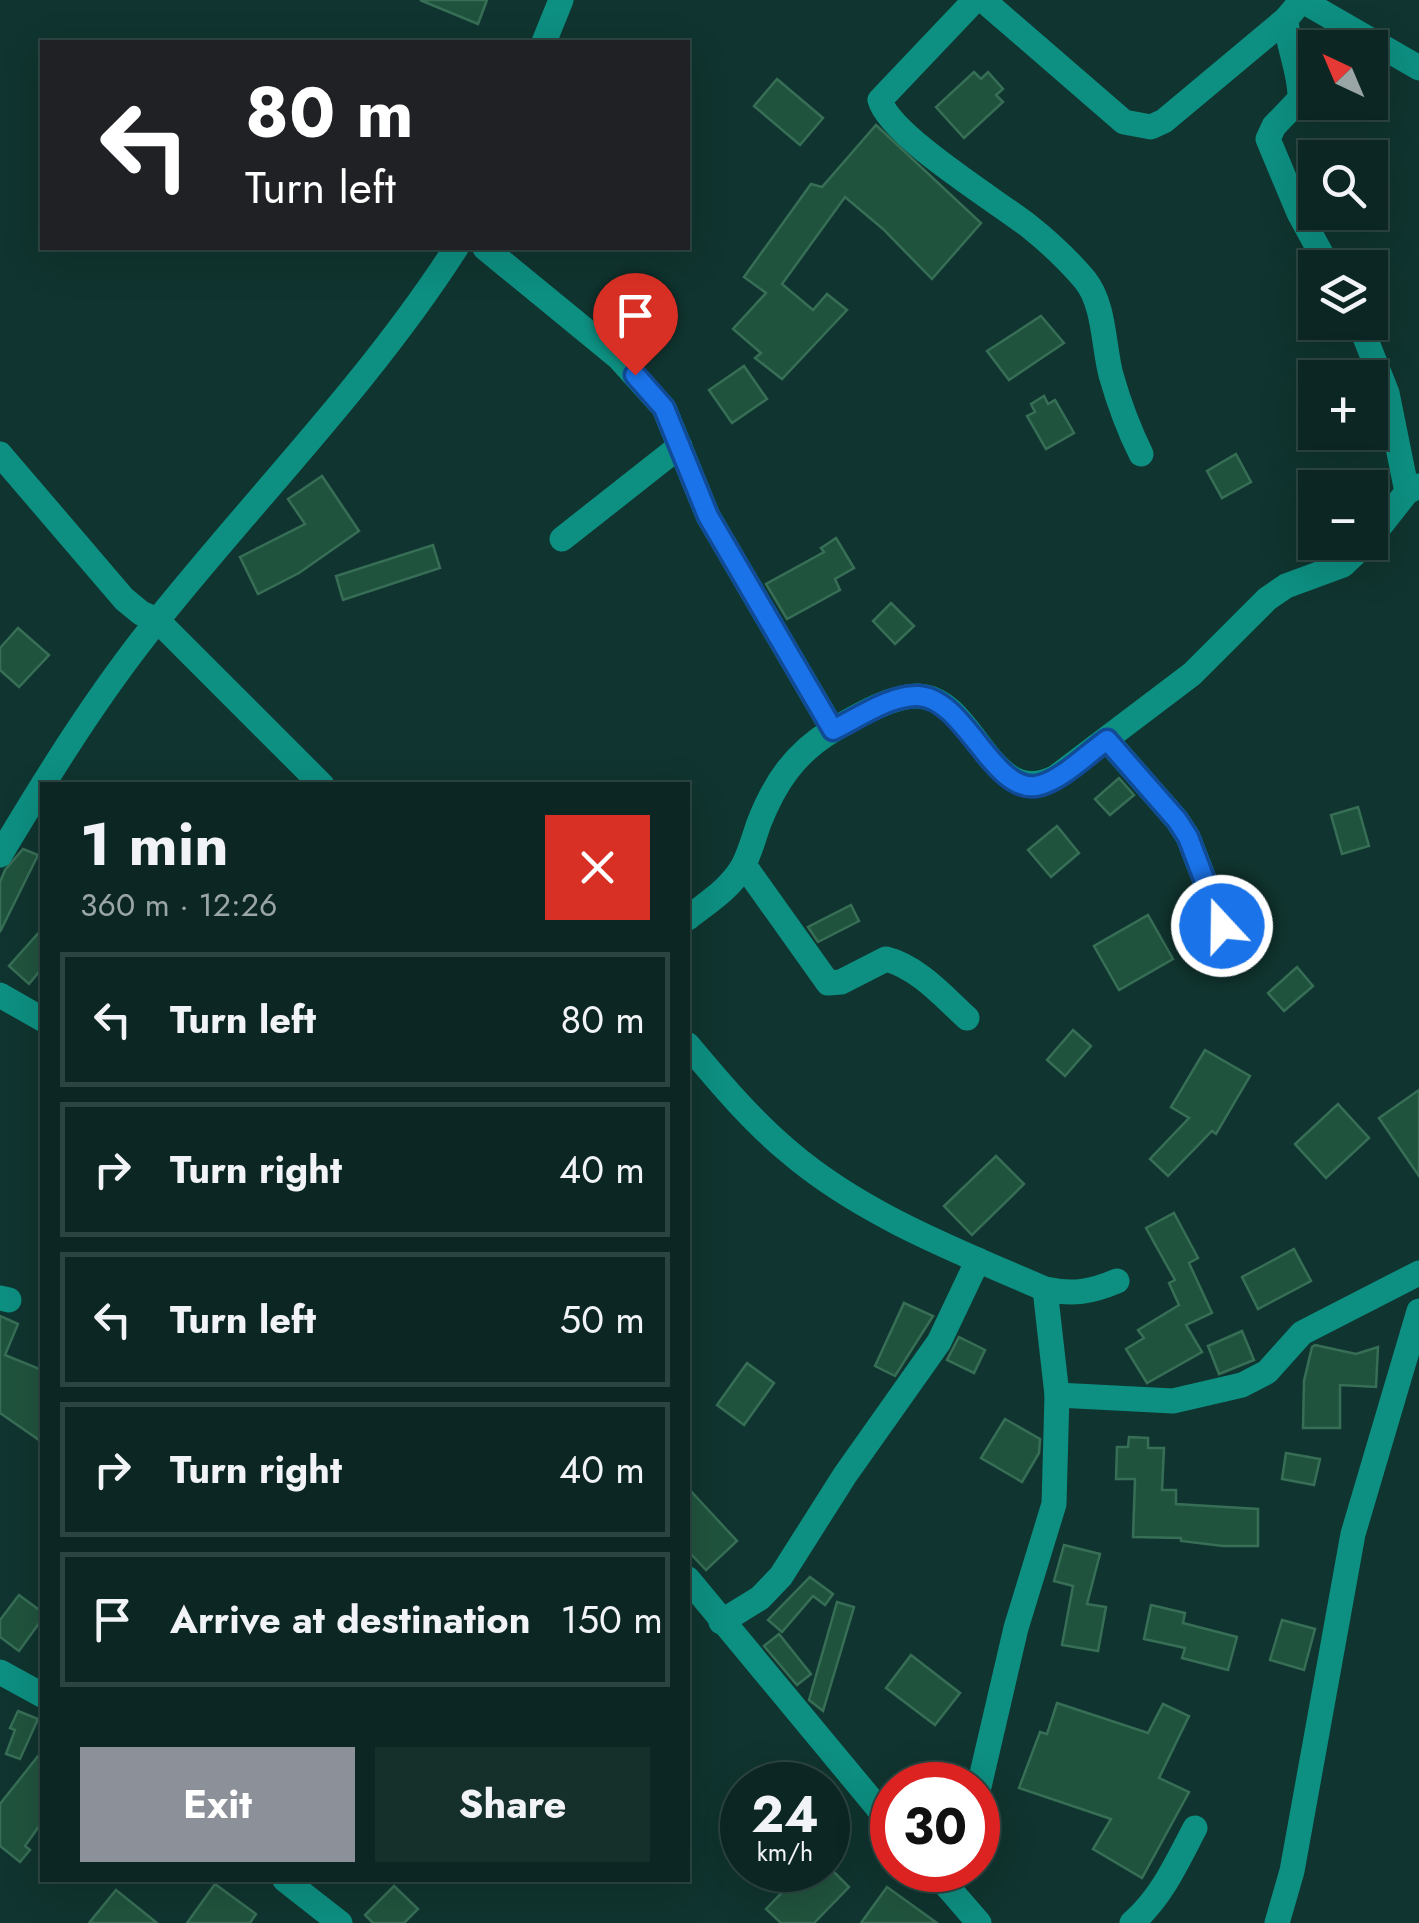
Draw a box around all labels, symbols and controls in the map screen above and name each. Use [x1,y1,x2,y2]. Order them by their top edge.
north arrow [1298,30,1388,120]
map controls [1298,30,1388,560]
text: 80 m [245,62,414,163]
icon: left [80,80,210,210]
button: search [1298,140,1388,230]
text: Turn left [245,155,396,220]
button: layers [1298,250,1388,340]
pin [593,273,678,376]
icon: arrive [608,288,663,343]
button: + [1298,360,1388,450]
button: − [1298,470,1388,560]
text: 1 min [80,801,229,888]
button: close [545,815,650,920]
position arrow [1170,874,1274,978]
text: 360 m · 12:26 [80,882,277,928]
icon: left [85,992,140,1047]
text: Turn left [170,992,316,1047]
text: 80 m [560,992,645,1047]
icon: right [85,1142,140,1197]
text: Turn right [170,1142,342,1197]
text: 40 m [559,1142,645,1197]
icon: left [85,1292,140,1347]
text: Turn left [170,1292,316,1347]
text: 50 m [560,1292,645,1347]
icon: right [85,1442,140,1497]
text: Turn right [170,1442,342,1497]
text: 40 m [559,1442,645,1497]
icon: arrive [85,1592,140,1647]
text: Arrive at destination [170,1592,531,1647]
text: 150 m [561,1592,663,1647]
button: Exit [80,1747,355,1862]
button: Share [375,1747,650,1862]
speed limit sign: 30 [870,1762,1000,1892]
text: 24 [751,1778,819,1851]
text: km/h [757,1834,813,1870]

